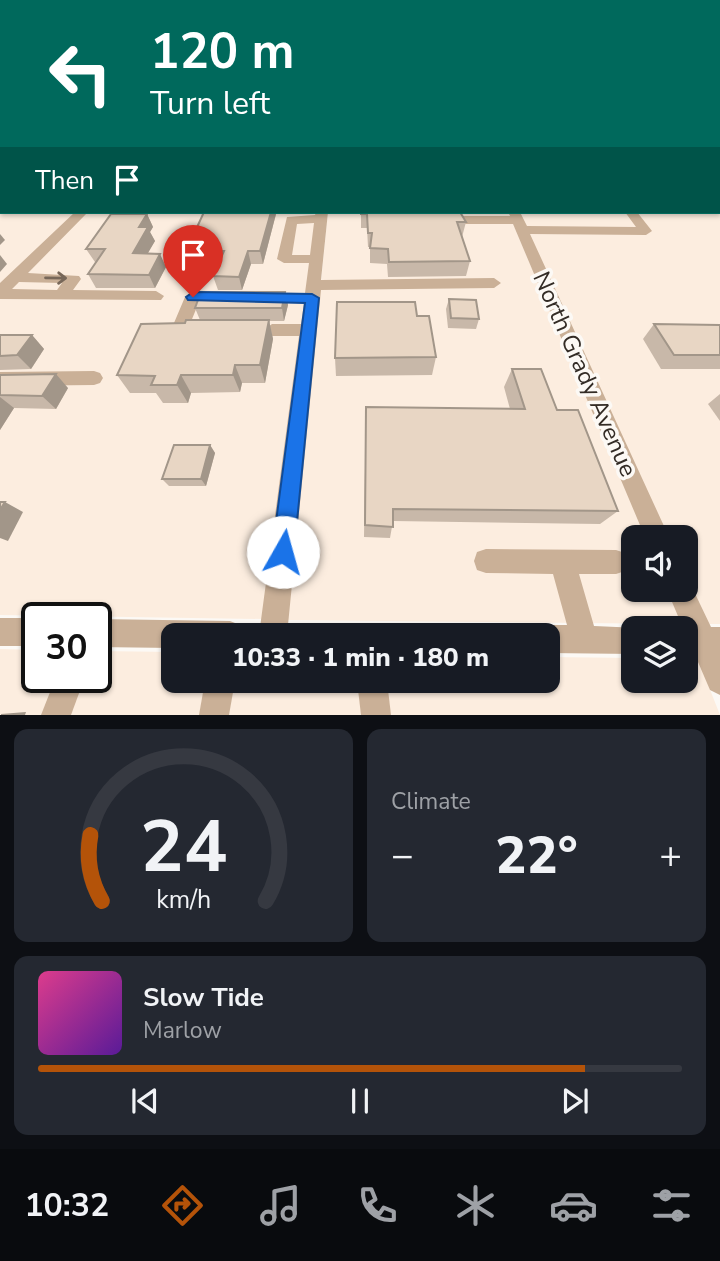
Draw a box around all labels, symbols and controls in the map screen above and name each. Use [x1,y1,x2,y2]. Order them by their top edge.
text: 120 m [150,18,294,85]
icon: left [35,28,126,119]
text: Turn left [150,82,270,125]
icon: arrive [108,161,146,199]
text: Then [35,163,94,198]
pin [163,225,223,297]
icon: arrive [174,236,212,274]
street label: North Grady Avenue [525,266,645,482]
one-way arrow [44,272,67,285]
position arrow [246,515,320,589]
map controls [621,525,698,693]
button: sound [621,525,698,602]
speed limit sign: 30 [21,602,112,693]
button: layers [621,616,698,693]
text: 10:33 · 1 min · 180 m [232,640,489,675]
text: Climate [391,786,471,817]
text: 24 [140,798,227,898]
text: 22° [495,820,578,891]
text: − [391,830,414,881]
text: + [659,830,682,881]
text: km/h [156,883,211,917]
text: Slow Tide [143,980,264,1015]
text: Marlow [143,1015,222,1046]
icon: previous [126,1082,164,1120]
icon: pause [341,1082,379,1120]
icon: next [556,1082,594,1120]
icon: directions [158,1181,207,1230]
icon: music [256,1181,305,1230]
icon: phone [353,1181,402,1230]
icon: climate [451,1181,500,1230]
icon: car [549,1181,598,1230]
icon: filters [647,1181,696,1230]
text: 10:32 [24,1184,109,1227]

